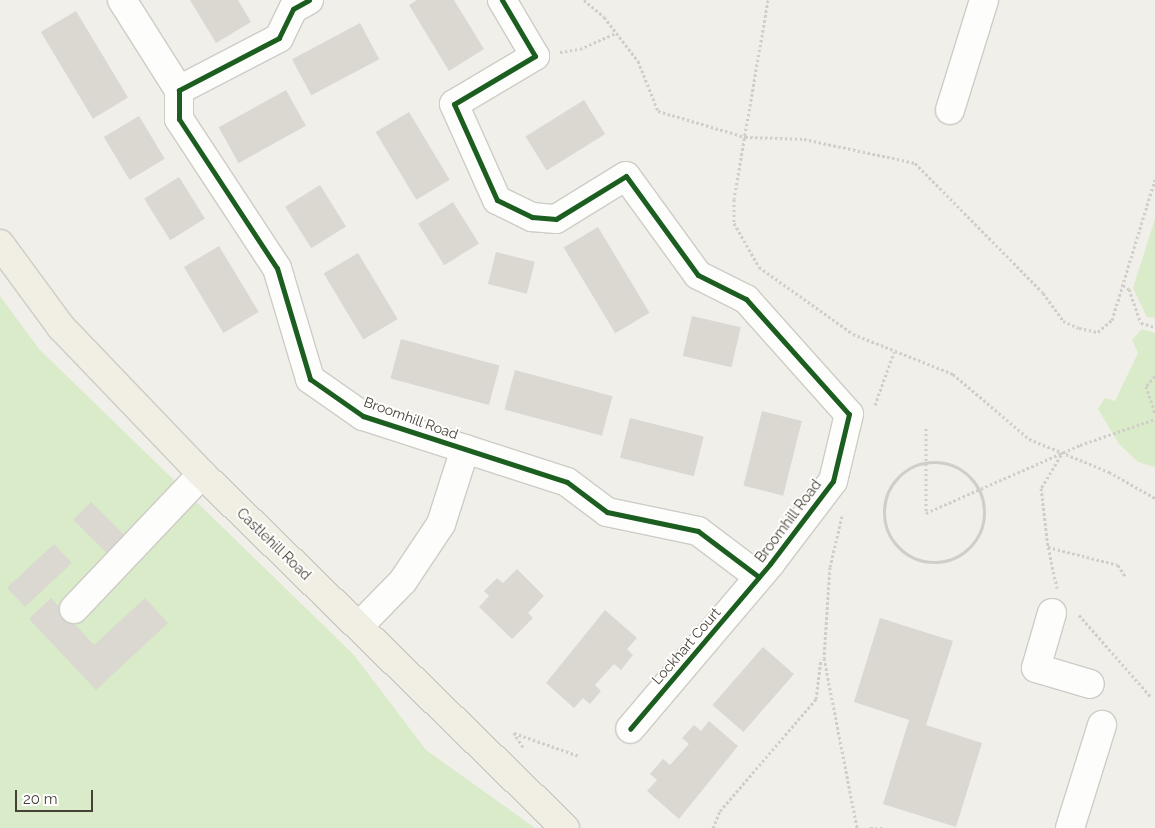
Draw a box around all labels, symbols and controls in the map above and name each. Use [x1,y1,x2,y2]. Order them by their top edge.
street label: Broomhill Road [361,393,461,443]
street label: Broomhill Road [751,476,825,566]
street label: Castlehill Road [233,504,315,584]
street label: Lockhart Court [648,604,724,688]
scale bar [18,780,95,812]
text: 20 m [23,790,58,808]

